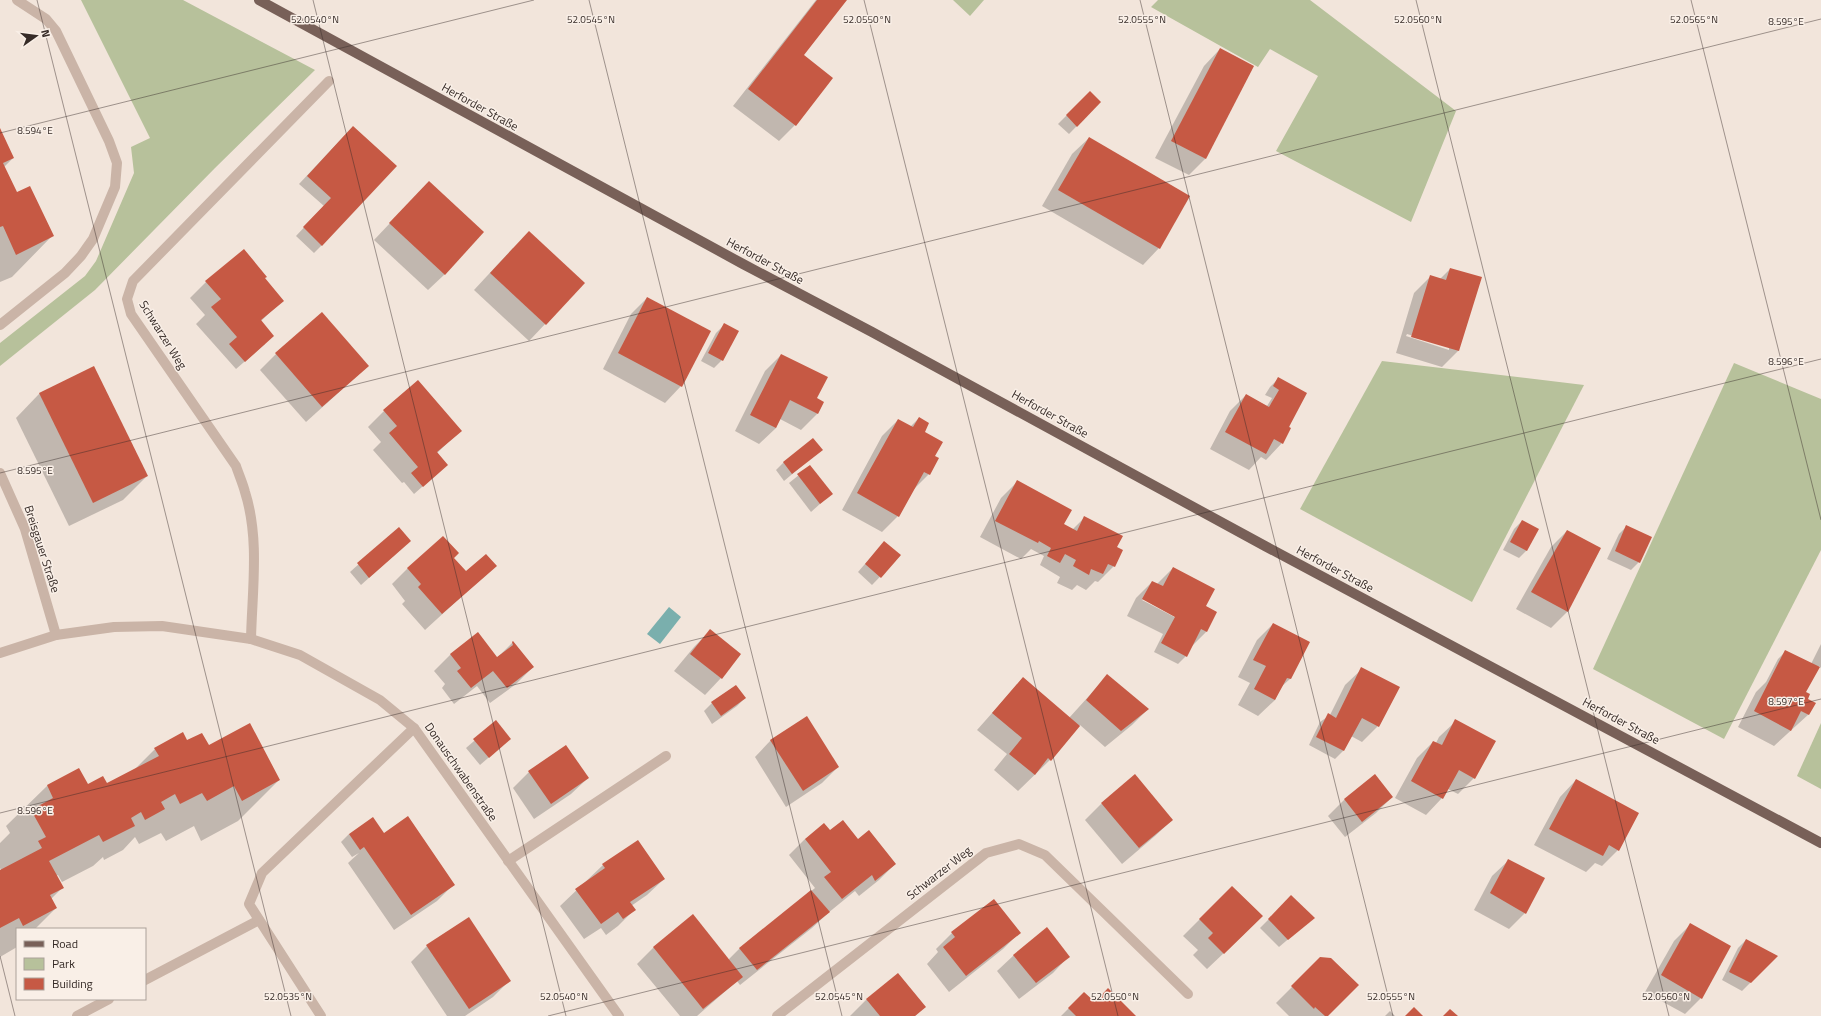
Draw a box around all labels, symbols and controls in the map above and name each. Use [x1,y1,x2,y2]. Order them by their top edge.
text: 52.0540°N [291,12,339,27]
text: 52.0545°N [567,12,615,27]
text: 52.0550°N [843,12,891,27]
text: 52.0555°N [1118,12,1166,27]
text: 52.0560°N [1394,12,1442,27]
text: 52.0565°N [1670,12,1718,27]
text: 8.595°E [1768,14,1804,29]
north arrow [16,16,56,56]
text: N [37,28,54,39]
street label: Herforder Straße [438,78,522,136]
text: 8.594°E [17,123,53,138]
street label: Herforder Straße [723,232,807,289]
street label: Schwarzer Weg [135,297,192,373]
text: 8.596°E [1768,354,1804,369]
street label: Herforder Straße [1008,385,1092,443]
text: 8.595°E [17,463,53,478]
street label: Breisgauer Straße [19,503,66,595]
street label: Herforder Straße [1293,540,1377,597]
street label: Herforder Straße [1579,692,1663,749]
text: 8.597°E [1768,694,1804,709]
street label: Donauschwabenstraße [420,718,503,825]
text: 8.596°E [17,803,53,818]
street label: Schwarzer Weg [902,841,975,904]
legend [16,928,146,1000]
text: Road [52,934,78,953]
text: Park [52,954,75,973]
text: Building [52,974,93,993]
text: 52.0535°N [264,989,312,1004]
text: 52.0540°N [540,989,588,1004]
text: 52.0545°N [815,989,863,1004]
text: 52.0550°N [1091,989,1139,1004]
text: 52.0555°N [1367,989,1415,1004]
text: 52.0560°N [1642,989,1690,1004]

